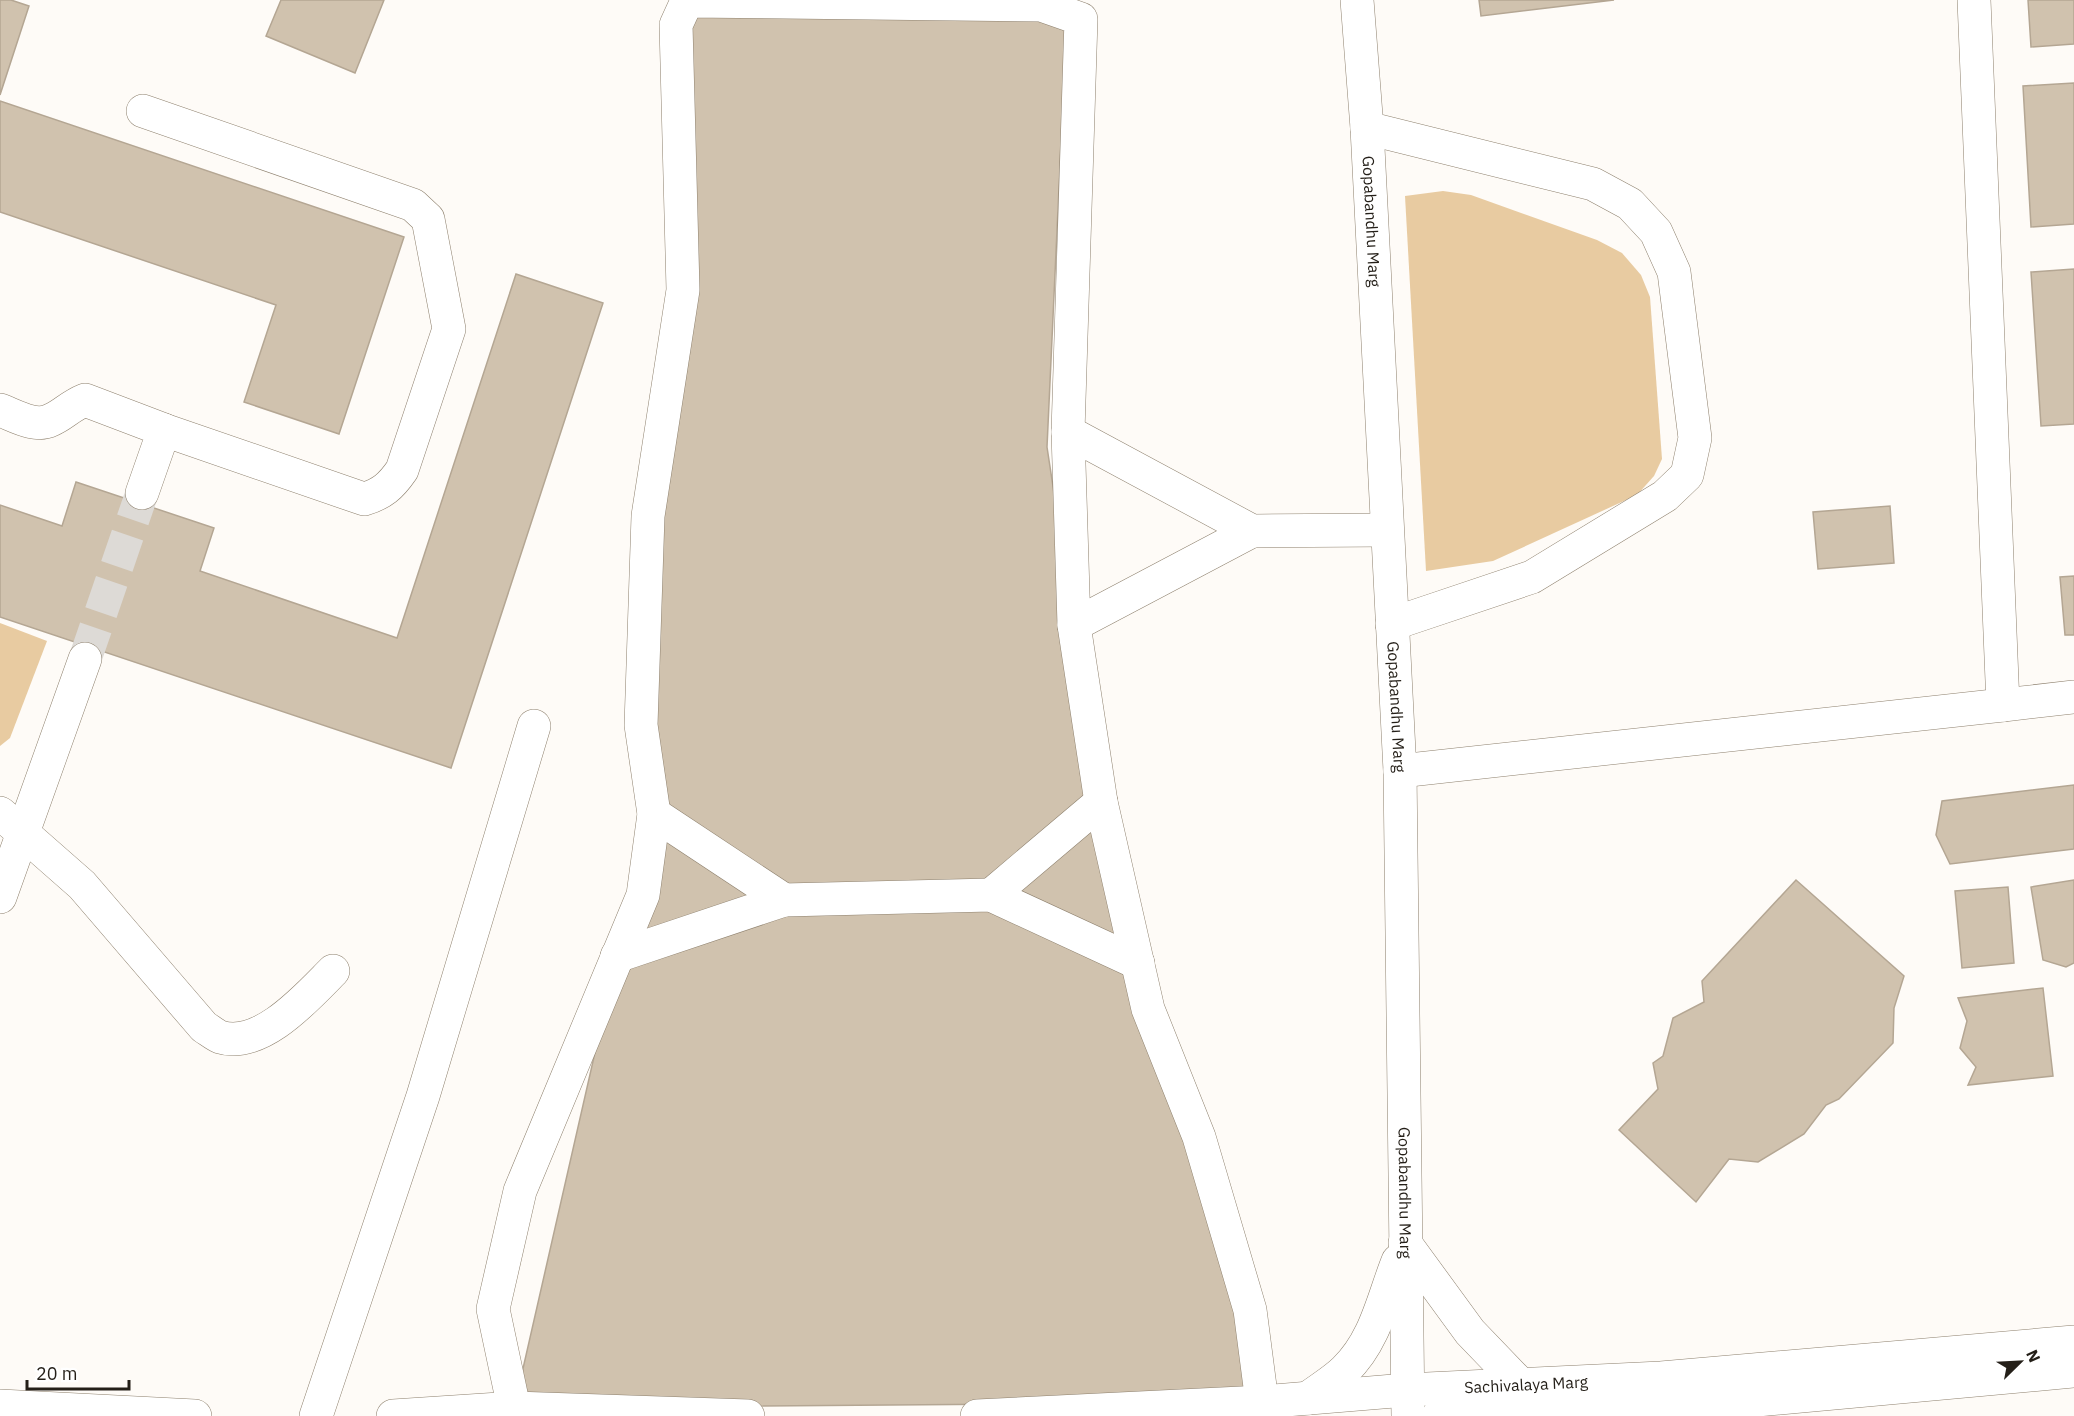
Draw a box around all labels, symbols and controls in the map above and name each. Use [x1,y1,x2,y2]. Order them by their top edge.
street label: Gopabandhu Marg [1358,155,1385,288]
street label: Gopabandhu Marg [1383,641,1410,774]
street label: Gopabandhu Marg [1394,1127,1416,1259]
north arrow [1990,1332,2050,1392]
text: N [2022,1347,2045,1365]
scale bar [27,1353,129,1391]
text: 20 m [36,1362,78,1385]
street label: Sachivalaya Marg [1464,1371,1589,1397]

